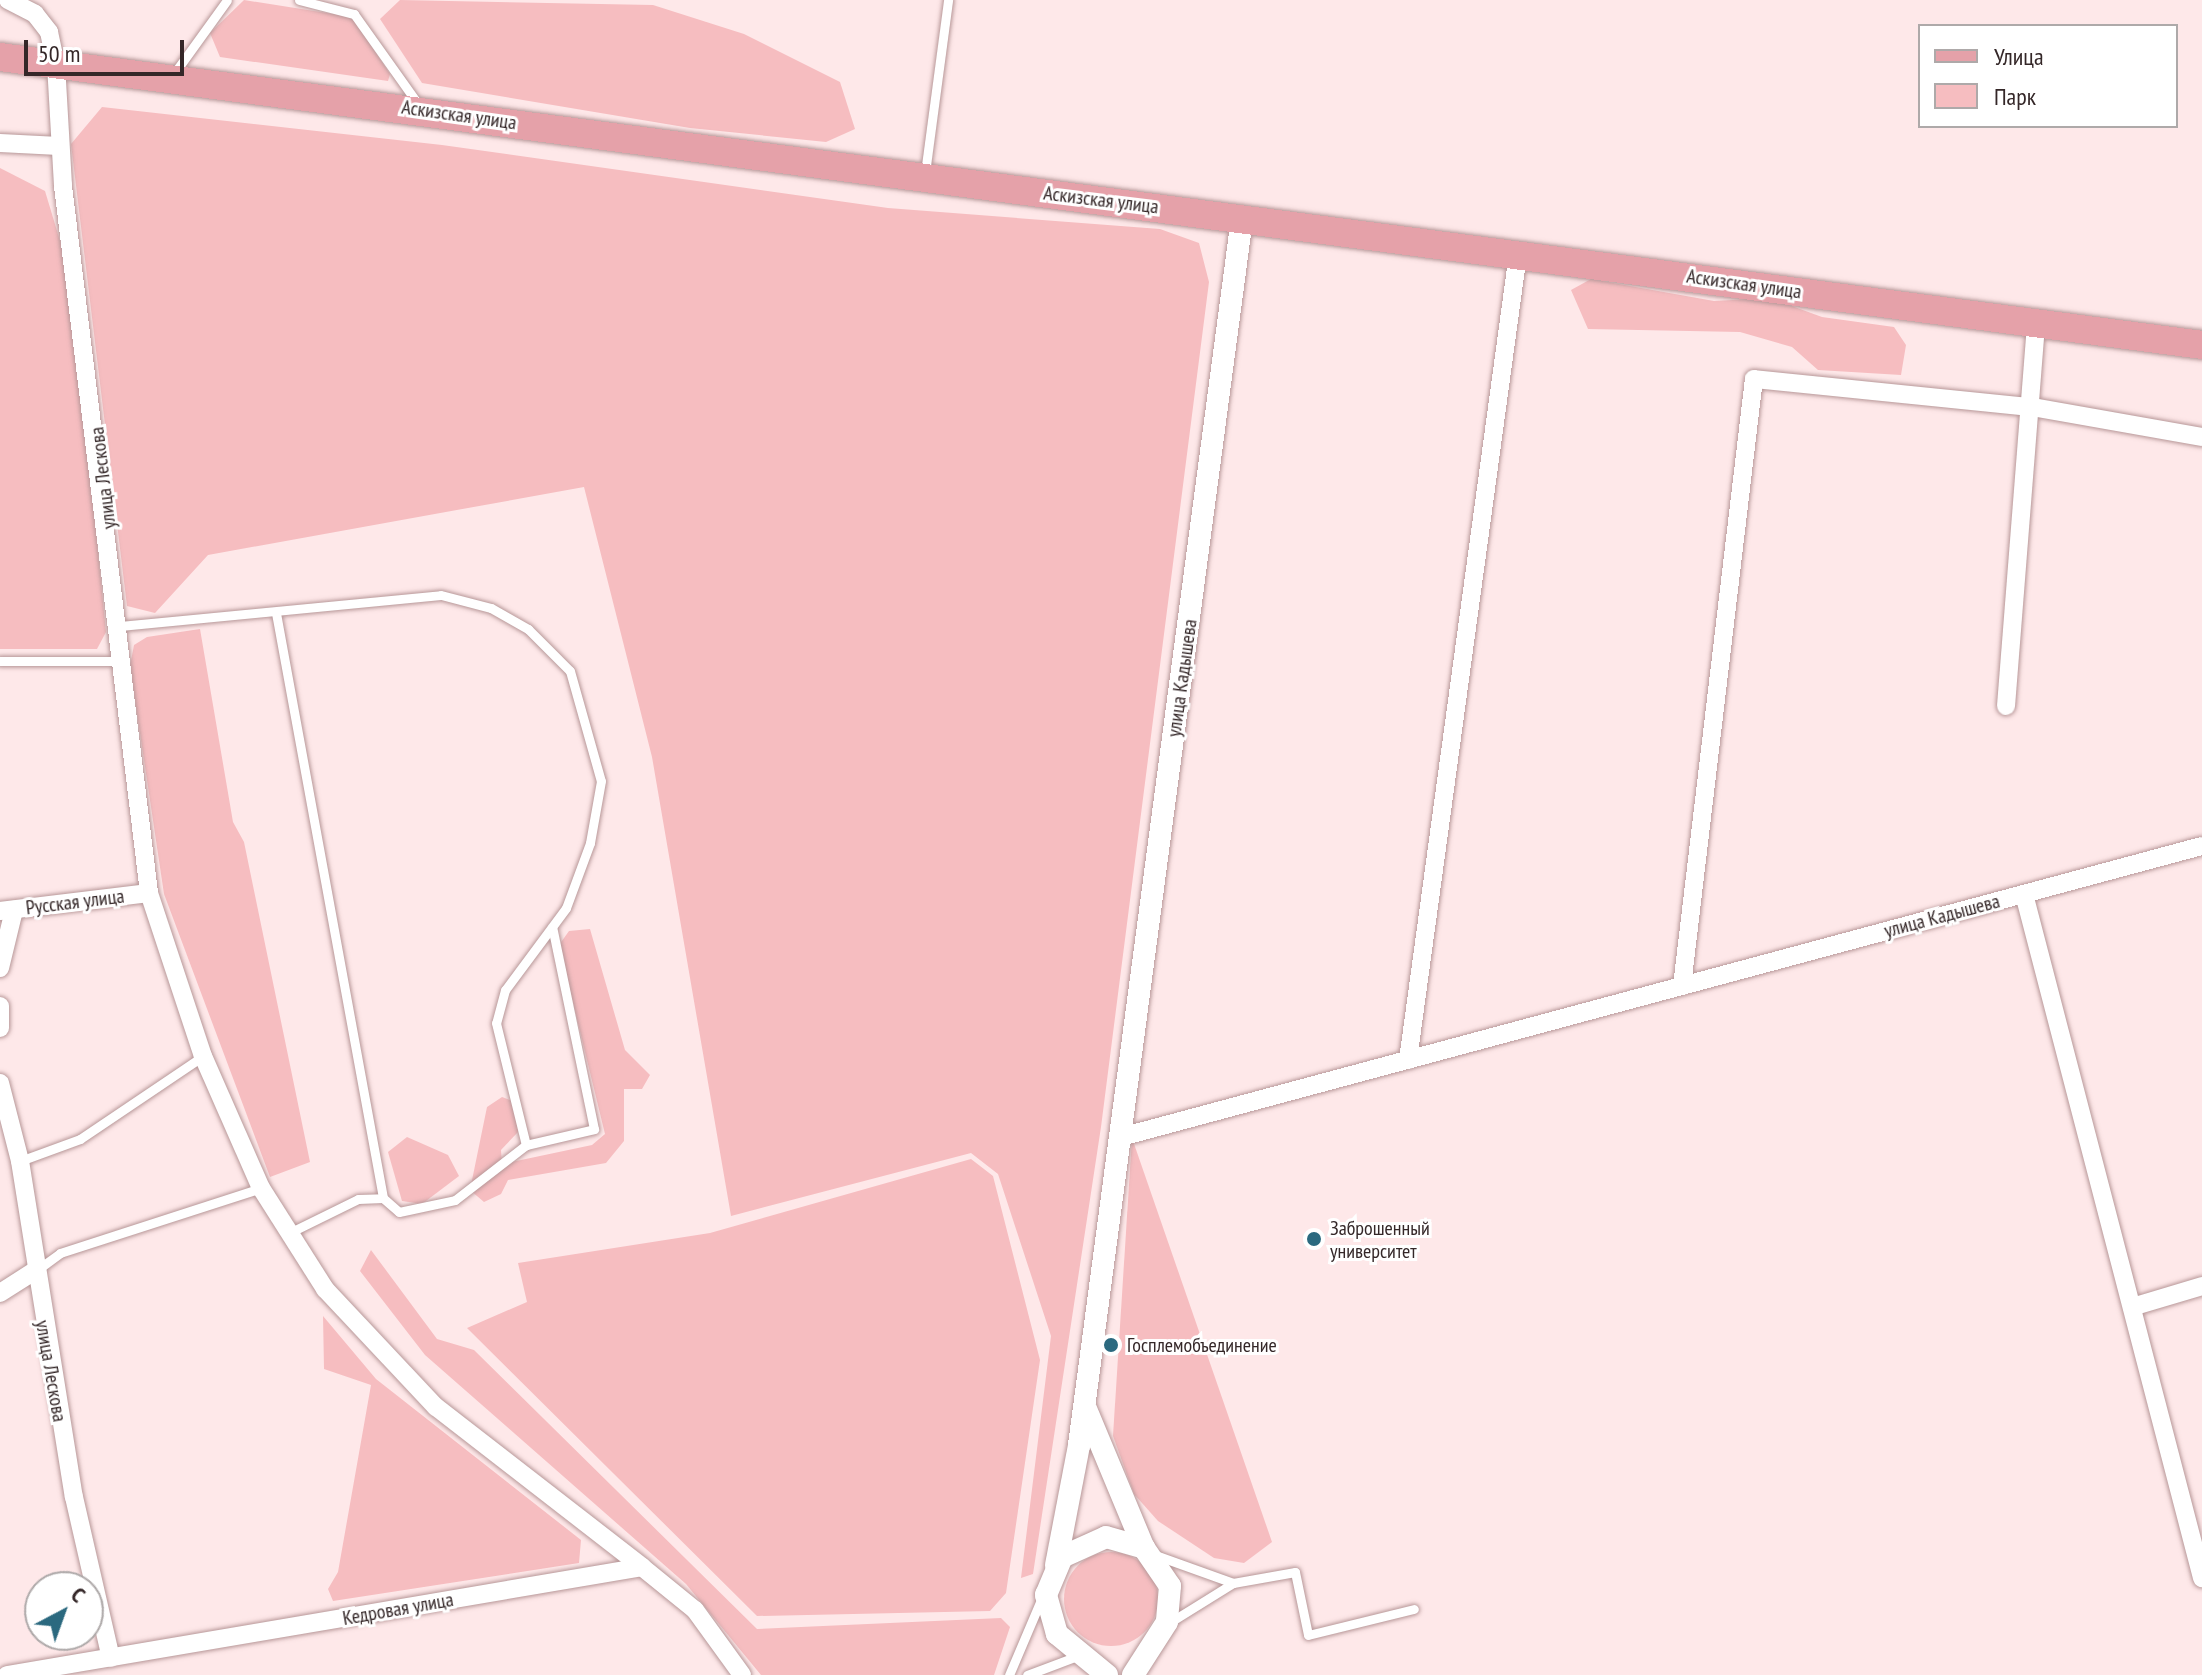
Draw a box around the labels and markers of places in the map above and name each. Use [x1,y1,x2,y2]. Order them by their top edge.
place label: Заброшенный университет [1330,1216,1430,1263]
marker: Заброшенный университет [1305,1230,1323,1248]
place label: Госплемобъединение [1127,1333,1277,1357]
marker: Госплемобъединение [1102,1336,1120,1354]

